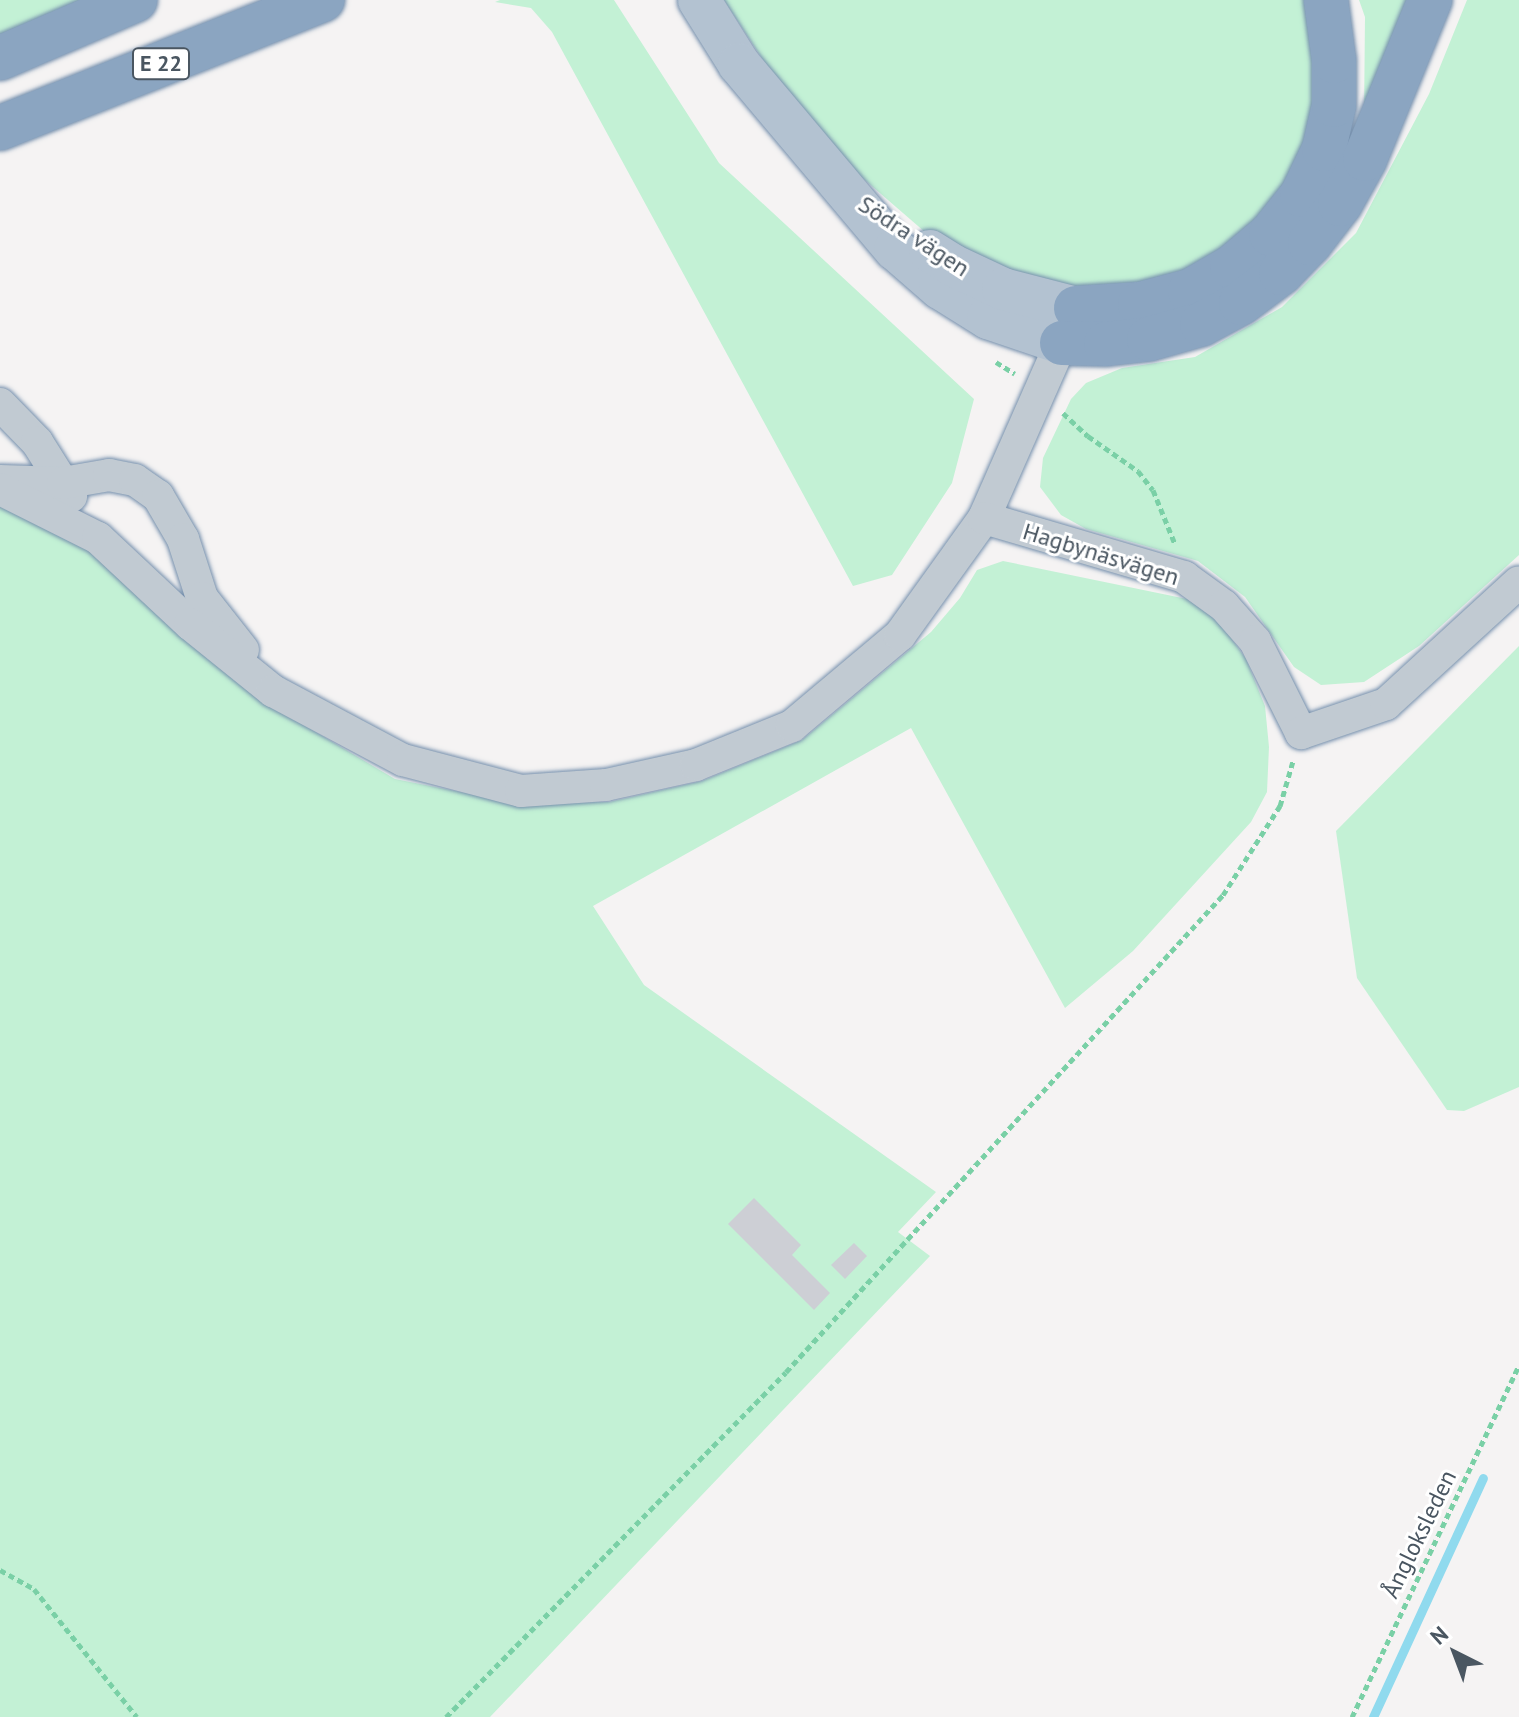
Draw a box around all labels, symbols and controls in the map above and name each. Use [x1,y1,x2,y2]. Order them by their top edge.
road number: E 22 [131,46,191,82]
street label: Södra vägen [853,189,975,283]
street label: Hagbynäsvägen [1020,517,1182,591]
street label: Ångloksleden [1376,1465,1462,1603]
north arrow [1415,1613,1495,1693]
text: N [1424,1620,1454,1650]

